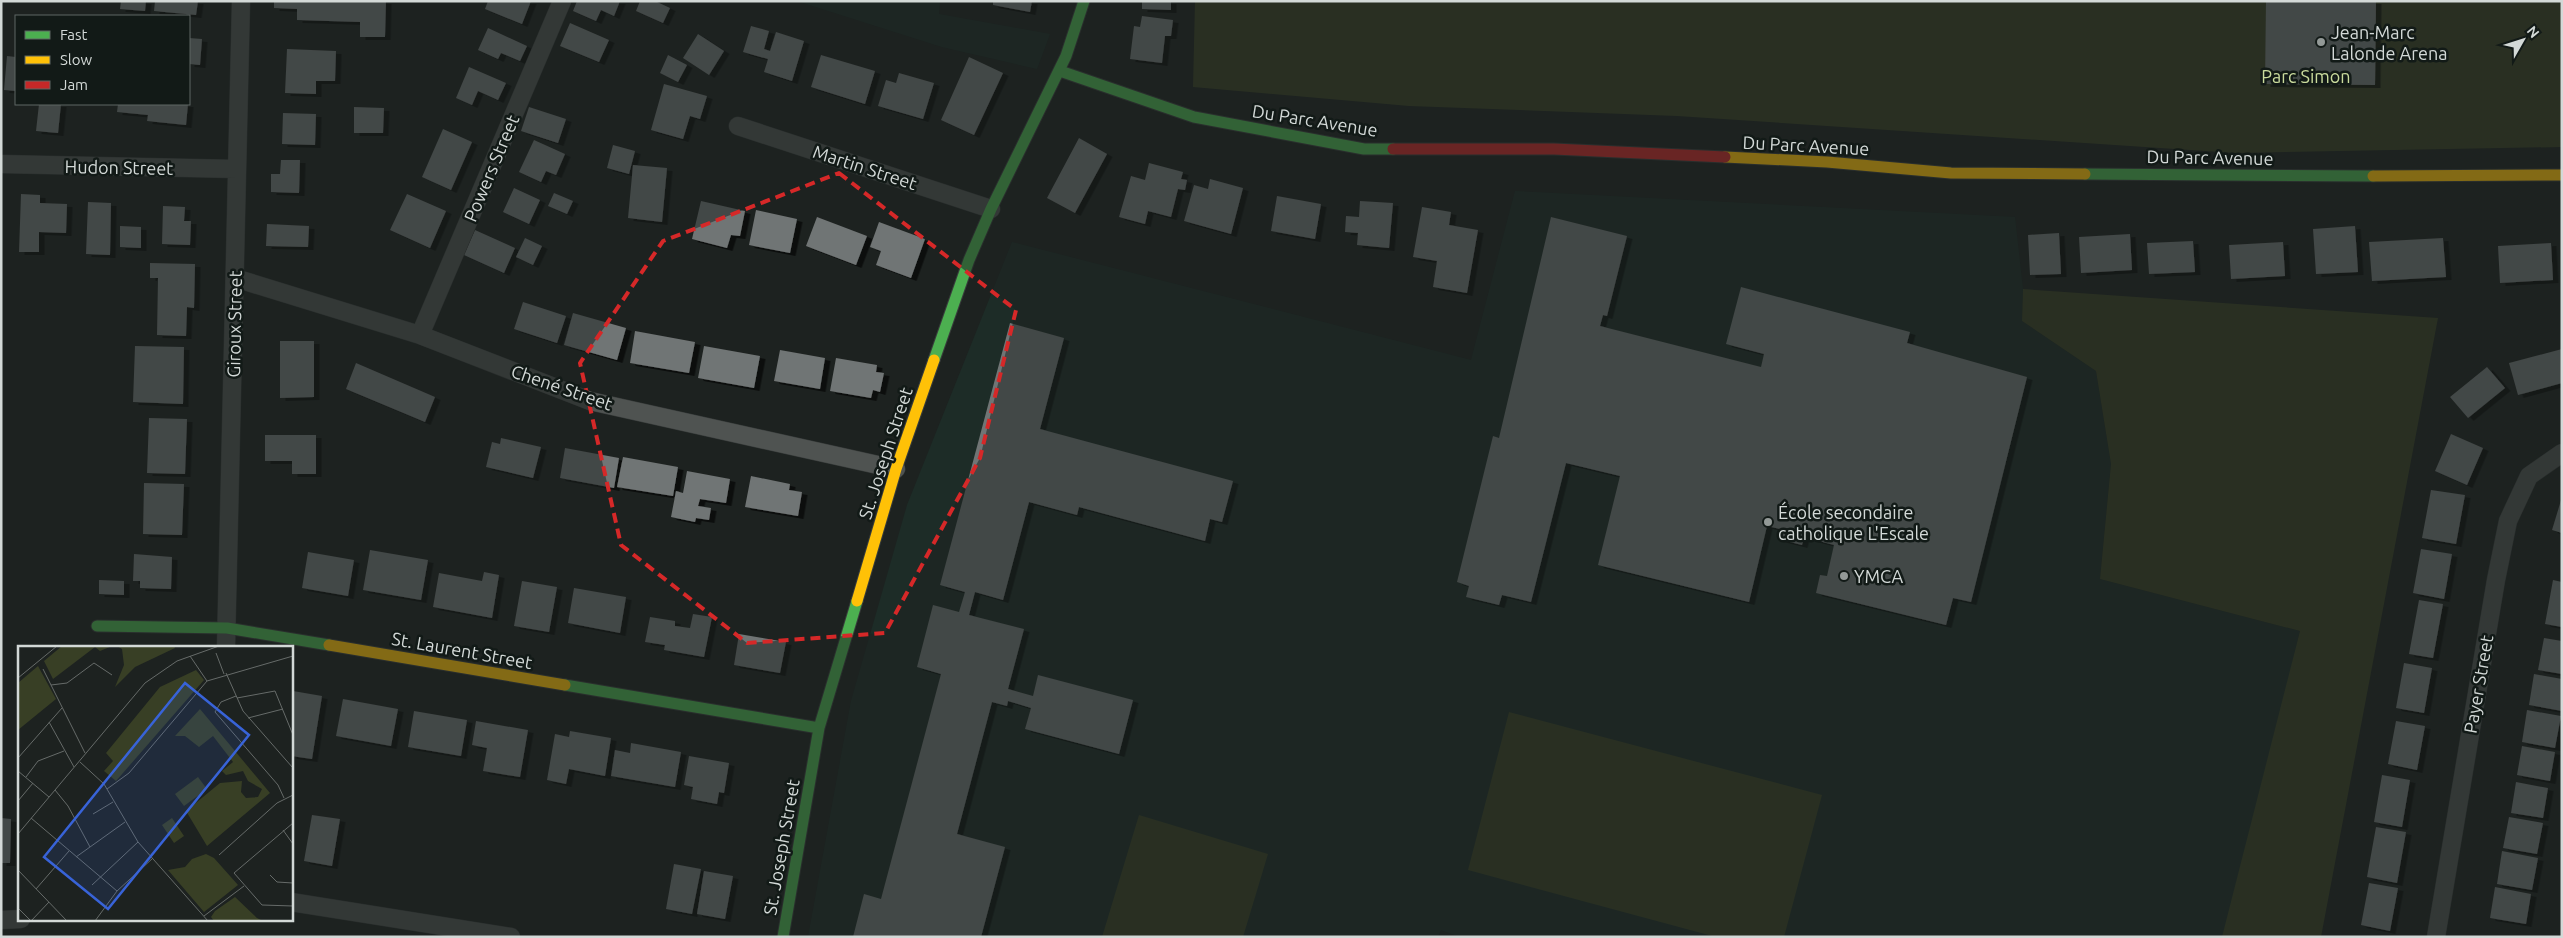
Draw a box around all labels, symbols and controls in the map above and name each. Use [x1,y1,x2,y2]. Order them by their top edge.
legend [15,15,190,105]
north arrow [2498,15,2548,65]
place label: Jean-Marc Lalonde Arena [2331,22,2448,63]
text: N [2524,23,2543,41]
text: Fast [60,26,88,43]
marker: Jean-Marc Lalonde Arena [2315,36,2327,48]
text: Slow [60,51,93,68]
park label: Parc Simon [2261,66,2351,86]
text: Jam [60,76,88,93]
street label: Du Parc Avenue [1251,100,1379,140]
street label: Powers Street [460,112,522,224]
street label: Du Parc Avenue [1742,132,1870,158]
street label: Martin Street [811,141,919,193]
street label: Du Parc Avenue [2146,146,2274,168]
street label: Hudon Street [65,156,173,178]
street label: Giroux Street [223,270,245,378]
street label: Chené Street [509,360,615,414]
street label: St. Joseph Street [854,384,916,522]
place label: École secondaire catholique L'Escale [1778,501,1929,543]
marker: École secondaire catholique L'Escale [1762,516,1774,528]
place label: YMCA [1854,566,1904,586]
marker: YMCA [1838,570,1850,582]
street label: St. Laurent Street [390,628,534,672]
street label: Payer Street [2460,633,2496,735]
inset map [18,646,292,920]
street label: St. Joseph Street [759,778,803,916]

